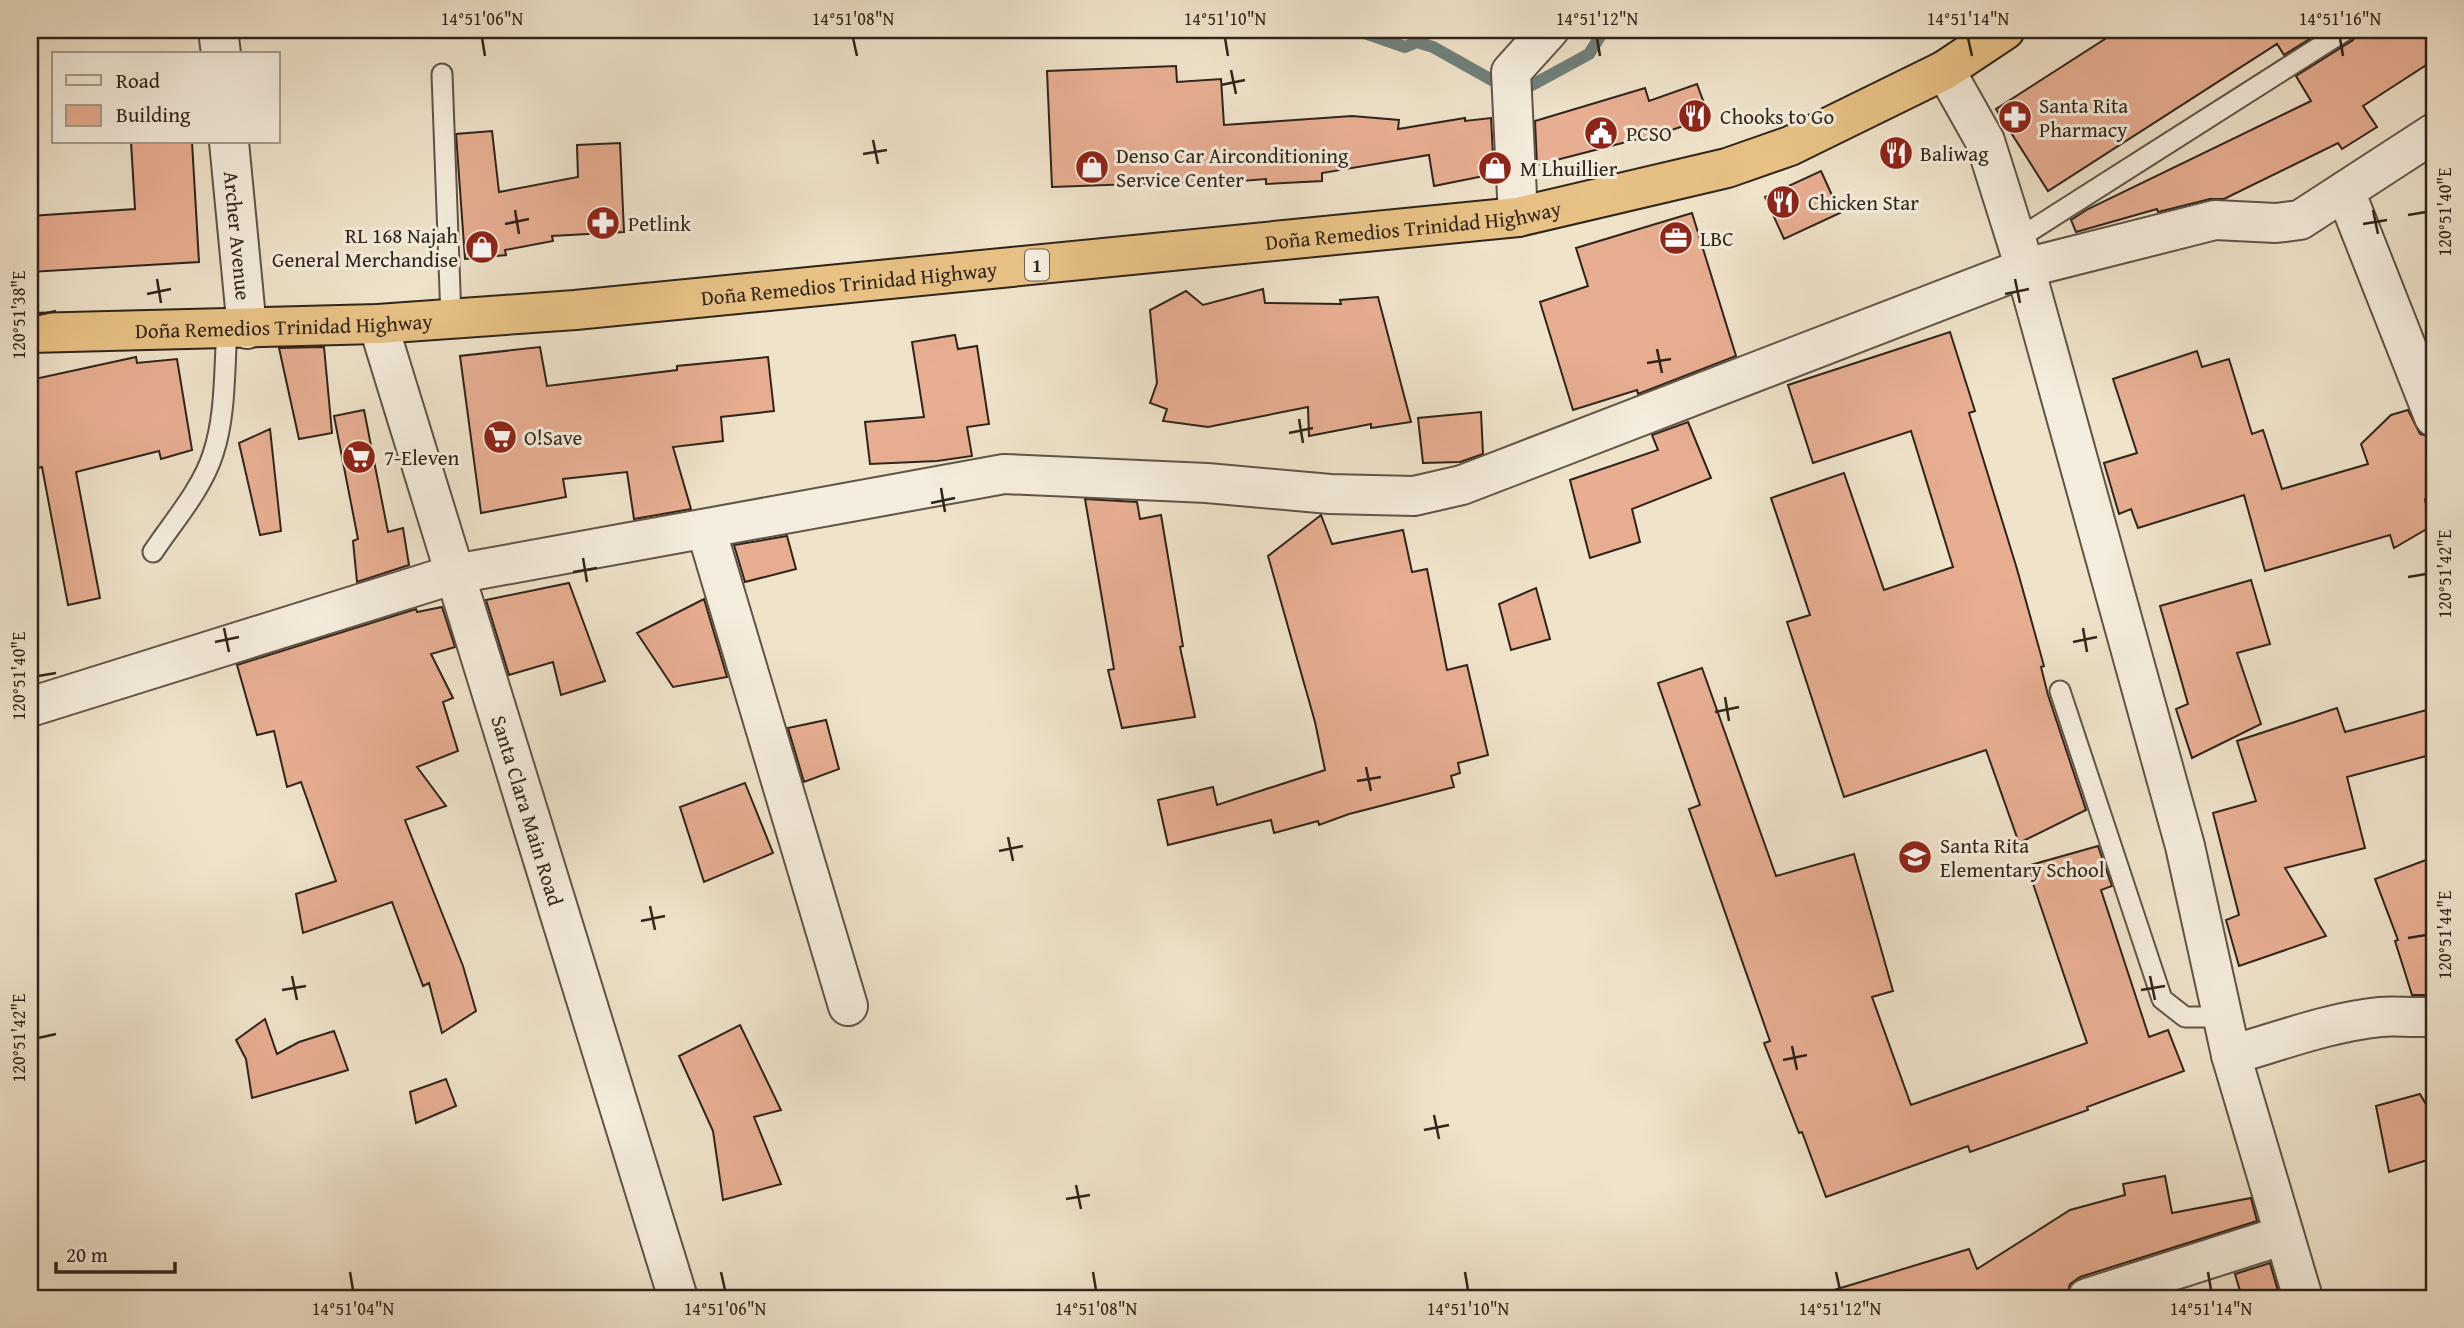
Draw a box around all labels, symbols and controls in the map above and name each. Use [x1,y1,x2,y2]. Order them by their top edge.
text: 14°51'06"N [441,5,524,32]
text: 14°51'08"N [812,5,895,32]
text: 14°51'10"N [1184,5,1267,32]
text: 14°51'12"N [1556,5,1639,32]
text: 14°51'14"N [1927,5,2010,32]
text: 14°51'16"N [2299,5,2382,32]
legend [52,52,280,144]
text: Road [116,65,161,96]
place label: Santa Rita Pharmacy [2039,90,2128,145]
restaurant icon: Chooks to Go [1676,97,1714,135]
pharmacy icon: Santa Rita Pharmacy [1996,98,2034,136]
text: Building [116,99,191,130]
place label: Chooks to Go [1720,101,1834,132]
public building icon: PCSO [1582,114,1620,152]
place label: PCSO [1626,118,1672,149]
restaurant icon: Baliwag [1877,134,1915,172]
place label: Baliwag [1920,138,1989,169]
place label: Denso Car Airconditioning Service Center [1116,140,1349,195]
shop icon: Denso Car Airconditioning Service Center [1073,148,1111,186]
shop icon: M Lhuillier [1476,149,1514,187]
place label: M Lhuillier [1520,153,1618,184]
text: 120°51'40"E [2431,168,2458,256]
street label: Archer Avenue [216,170,260,302]
restaurant icon: Chicken Star [1764,183,1802,221]
place label: Chicken Star [1808,187,1919,218]
street label: Doña Remedios Trinidad Highway [1264,192,1565,257]
pharmacy icon: Petlink [584,204,622,242]
place label: Petlink [628,208,691,239]
office icon: LBC [1657,219,1695,257]
place label: RL 168 Najah General Merchandise [272,220,458,275]
place label: LBC [1700,223,1734,254]
shop icon: RL 168 Najah General Merchandise [463,228,501,266]
road number: 1 [1025,249,1049,280]
street label: Doña Remedios Trinidad Highway [699,253,999,313]
text: 120°51'38"E [5,271,32,359]
street label: Doña Remedios Trinidad Highway [135,305,434,346]
supermarket icon: O!Save [481,418,519,456]
place label: O!Save [524,422,583,453]
supermarket icon: 7-Eleven [340,438,378,476]
place label: 7-Eleven [384,442,460,473]
text: 120°51'42"E [2431,530,2458,618]
text: 120°51'40"E [5,632,32,720]
street label: Santa Clara Main Road [484,711,572,910]
place label: Santa Rita Elementary School [1940,830,2105,885]
school or university icon: Santa Rita Elementary School [1896,838,1934,876]
text: 120°51'44"E [2431,891,2458,979]
text: 120°51'42"E [5,994,32,1082]
scale bar [56,1230,175,1274]
text: 20 m [66,1239,108,1270]
text: 14°51'04"N [312,1295,395,1322]
text: 14°51'06"N [684,1295,767,1322]
text: 14°51'08"N [1055,1295,1138,1322]
text: 14°51'10"N [1427,1295,1510,1322]
text: 14°51'12"N [1799,1295,1882,1322]
text: 14°51'14"N [2170,1295,2253,1322]

